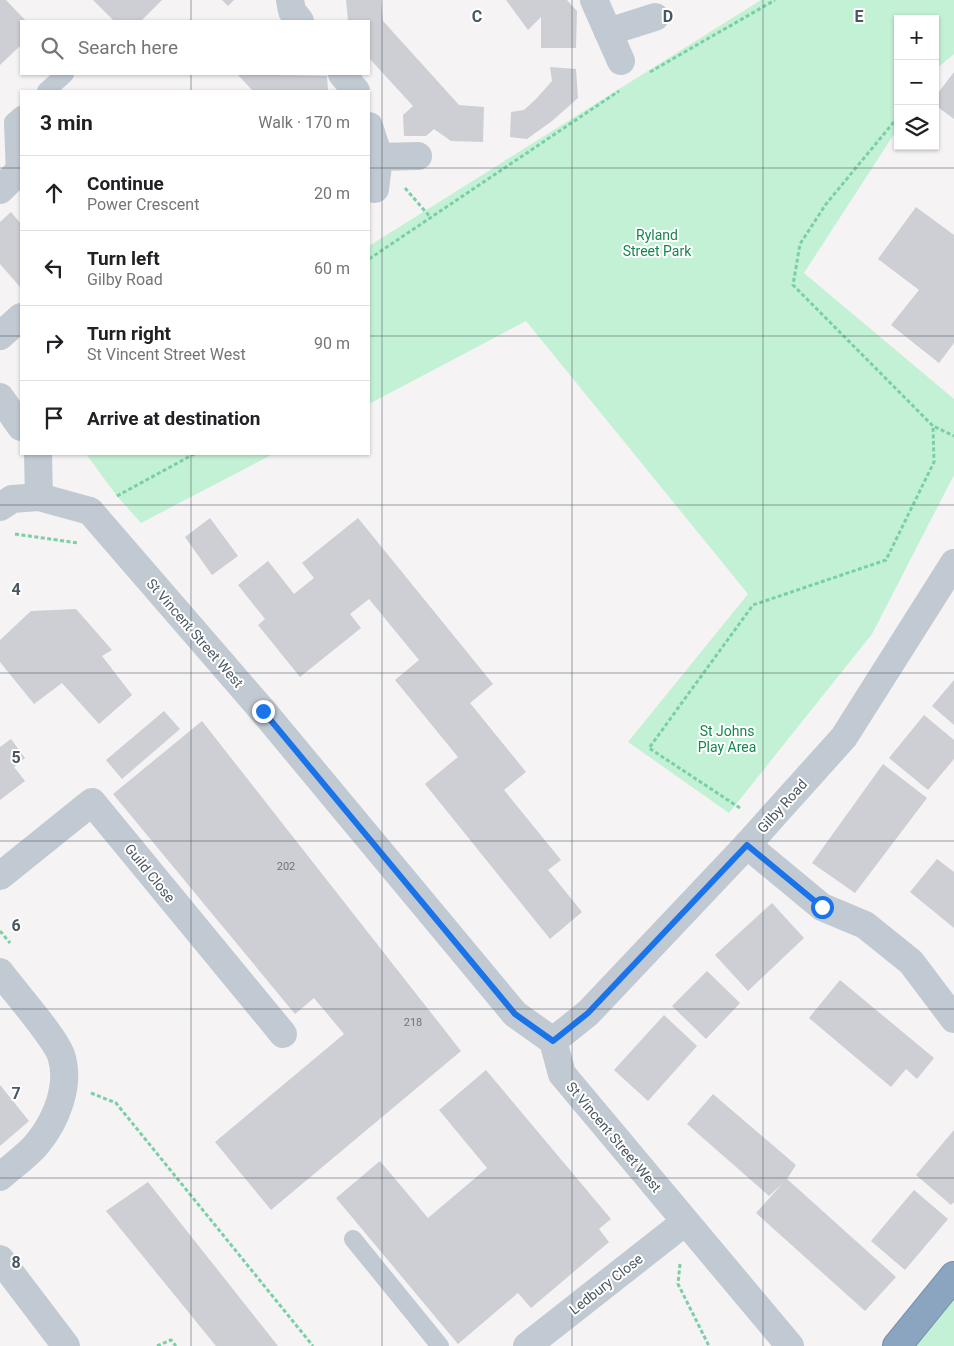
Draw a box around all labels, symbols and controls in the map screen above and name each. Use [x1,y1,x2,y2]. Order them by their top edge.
text: C [472,7,482,26]
text: D [663,7,673,26]
text: E [855,7,864,26]
map controls [894,15,939,150]
button: + [894,15,939,60]
search box [20,20,370,75]
icon: search [38,34,66,62]
text: Search here [78,36,178,59]
button: − [894,60,939,105]
button: layers [894,105,939,150]
text: 3 min [40,111,93,135]
text: Walk · 170 m [258,113,350,132]
text: Continue [87,172,164,195]
icon: ahead [40,179,68,207]
text: 20 m [314,184,350,203]
text: Power Crescent [87,195,199,214]
park label: Ryland Street Park [623,227,692,259]
text: Turn left [87,247,160,270]
icon: left [40,254,68,282]
text: 60 m [314,259,350,278]
text: Gilby Road [87,270,163,289]
text: Turn right [87,322,171,345]
icon: right [40,329,68,357]
text: 90 m [314,334,350,353]
text: St Vincent Street West [87,345,246,364]
icon: arrive [40,404,68,432]
text: Arrive at destination [87,407,260,430]
street label: St Vincent Street West [143,575,247,691]
text: 4 [11,580,21,599]
route end [252,700,275,723]
park label: St Johns Play Area [698,723,756,755]
text: 5 [11,748,21,767]
street label: Gilby Road [754,776,810,836]
street label: Guild Close [122,841,178,905]
house number: 202 [277,860,295,873]
route start [811,896,834,919]
text: 6 [11,916,21,935]
house number: 218 [404,1016,422,1029]
street label: St Vincent Street West [563,1079,665,1196]
text: 7 [11,1084,21,1103]
street label: Ledbury Close [566,1250,646,1318]
text: 8 [11,1253,21,1272]

